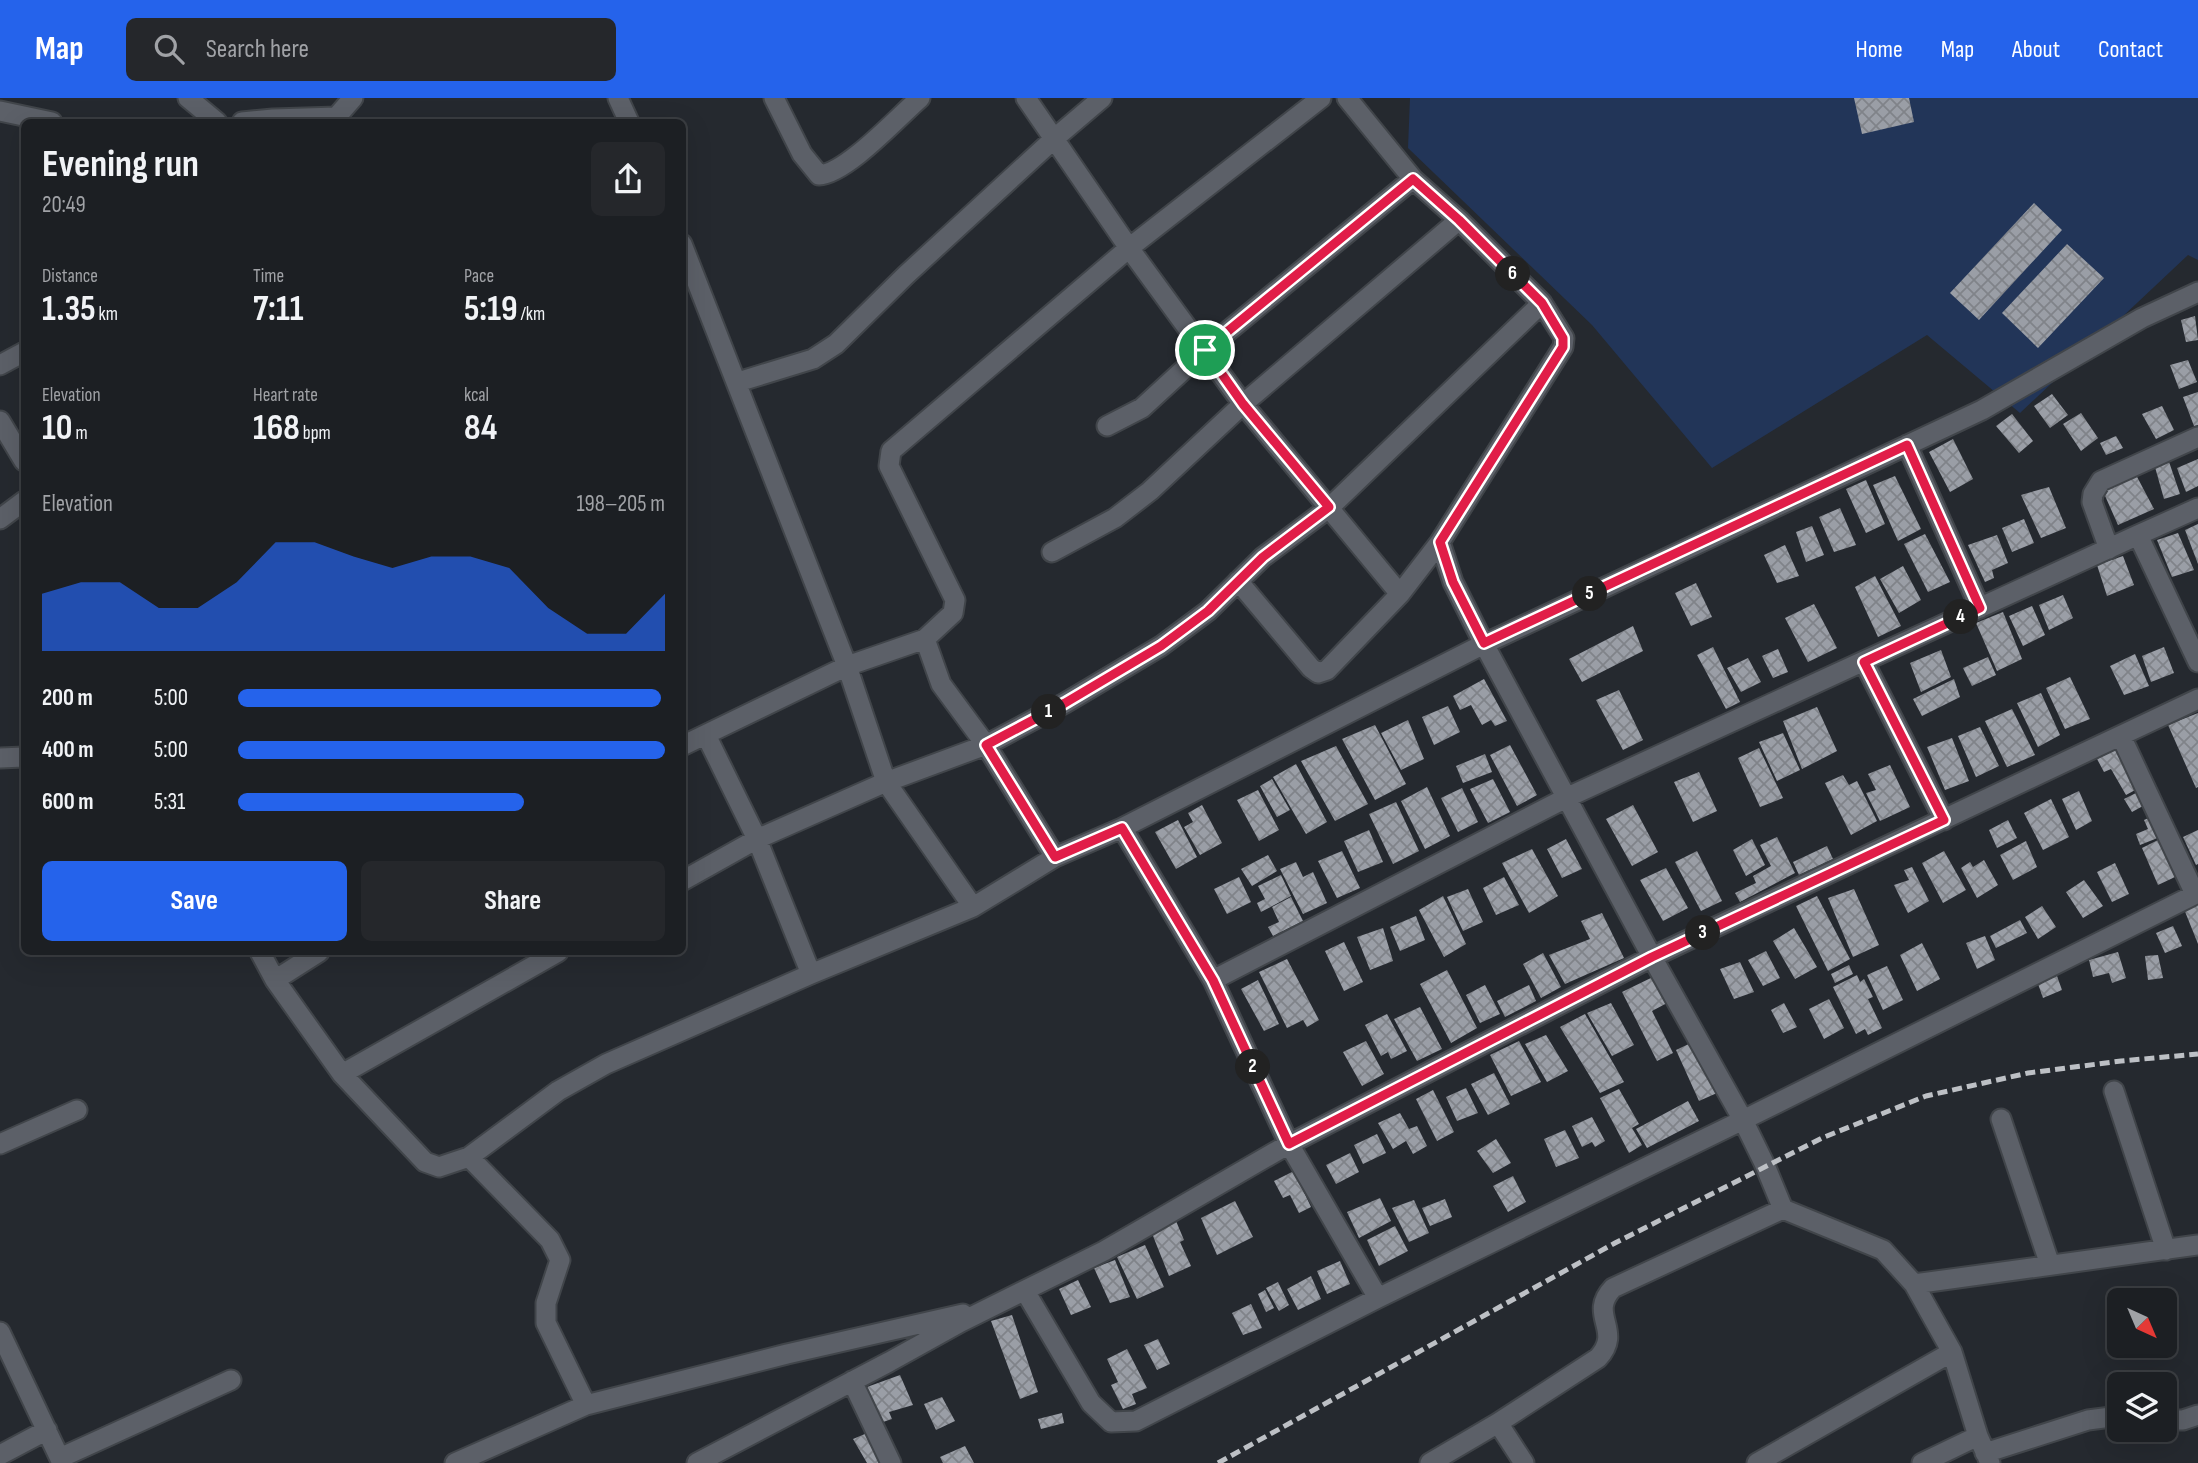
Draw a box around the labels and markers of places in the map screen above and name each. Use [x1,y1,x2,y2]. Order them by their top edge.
pin: 6 [1496,256,1530,292]
pin [1175,320,1235,380]
pin: 5 [1572,576,1608,612]
pin: 4 [1944,600,1979,634]
pin: 1 [1032,694,1066,730]
pin: 3 [1686,916,1720,950]
pin: 2 [1236,1049,1270,1084]

